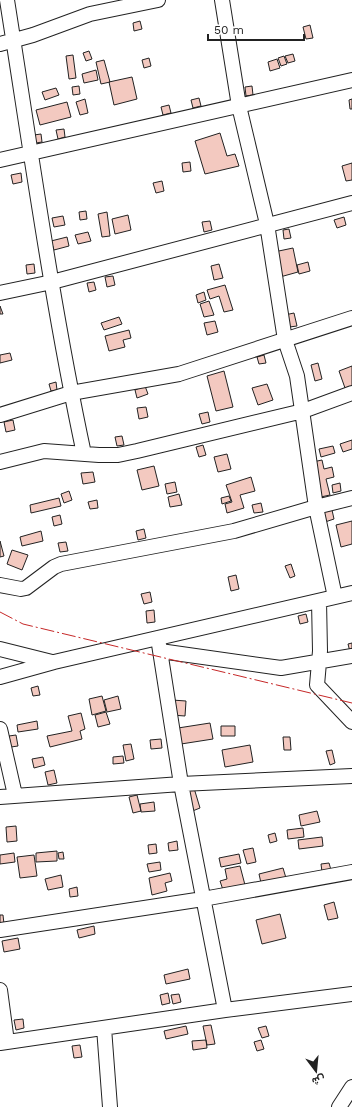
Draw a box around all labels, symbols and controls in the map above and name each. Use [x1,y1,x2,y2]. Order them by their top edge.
scale bar [208,16,304,42]
text: 50 m [214,23,244,37]
north arrow [296,1051,336,1091]
text: ش [310,1072,327,1088]

